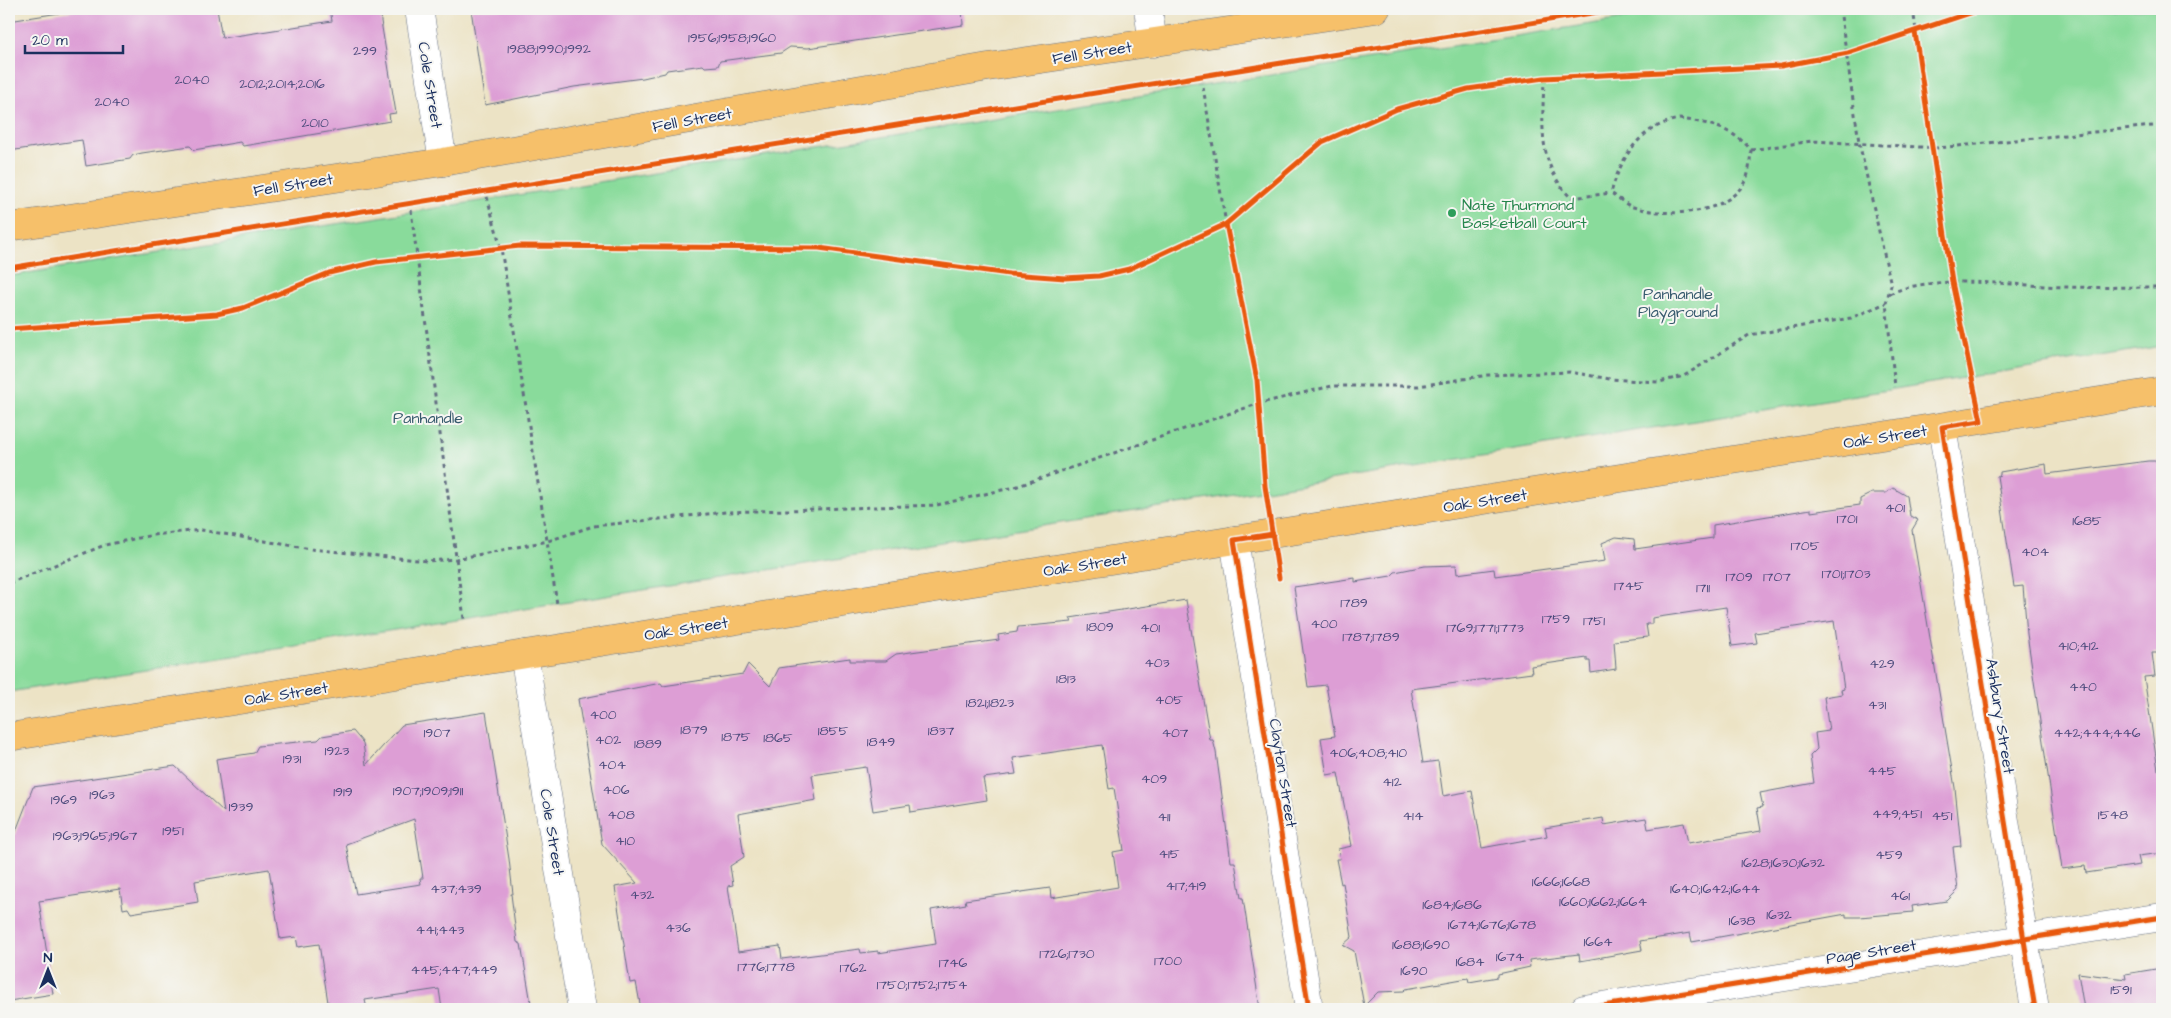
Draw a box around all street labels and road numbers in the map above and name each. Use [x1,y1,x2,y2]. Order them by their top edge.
street label: Fell Street [1051,36,1134,70]
street label: Cole Street [412,40,448,130]
street label: Fell Street [651,102,734,138]
street label: Fell Street [252,168,335,202]
street label: Oak Street [1842,419,1929,454]
street label: Oak Street [1442,483,1529,518]
street label: Oak Street [1042,547,1129,582]
street label: Oak Street [643,611,730,646]
street label: Ashbury Street [1979,657,2020,776]
street label: Oak Street [243,676,330,711]
street label: Clayton Street [1263,717,1303,830]
street label: Cole Street [534,787,570,877]
street label: Page Street [1824,934,1919,971]

